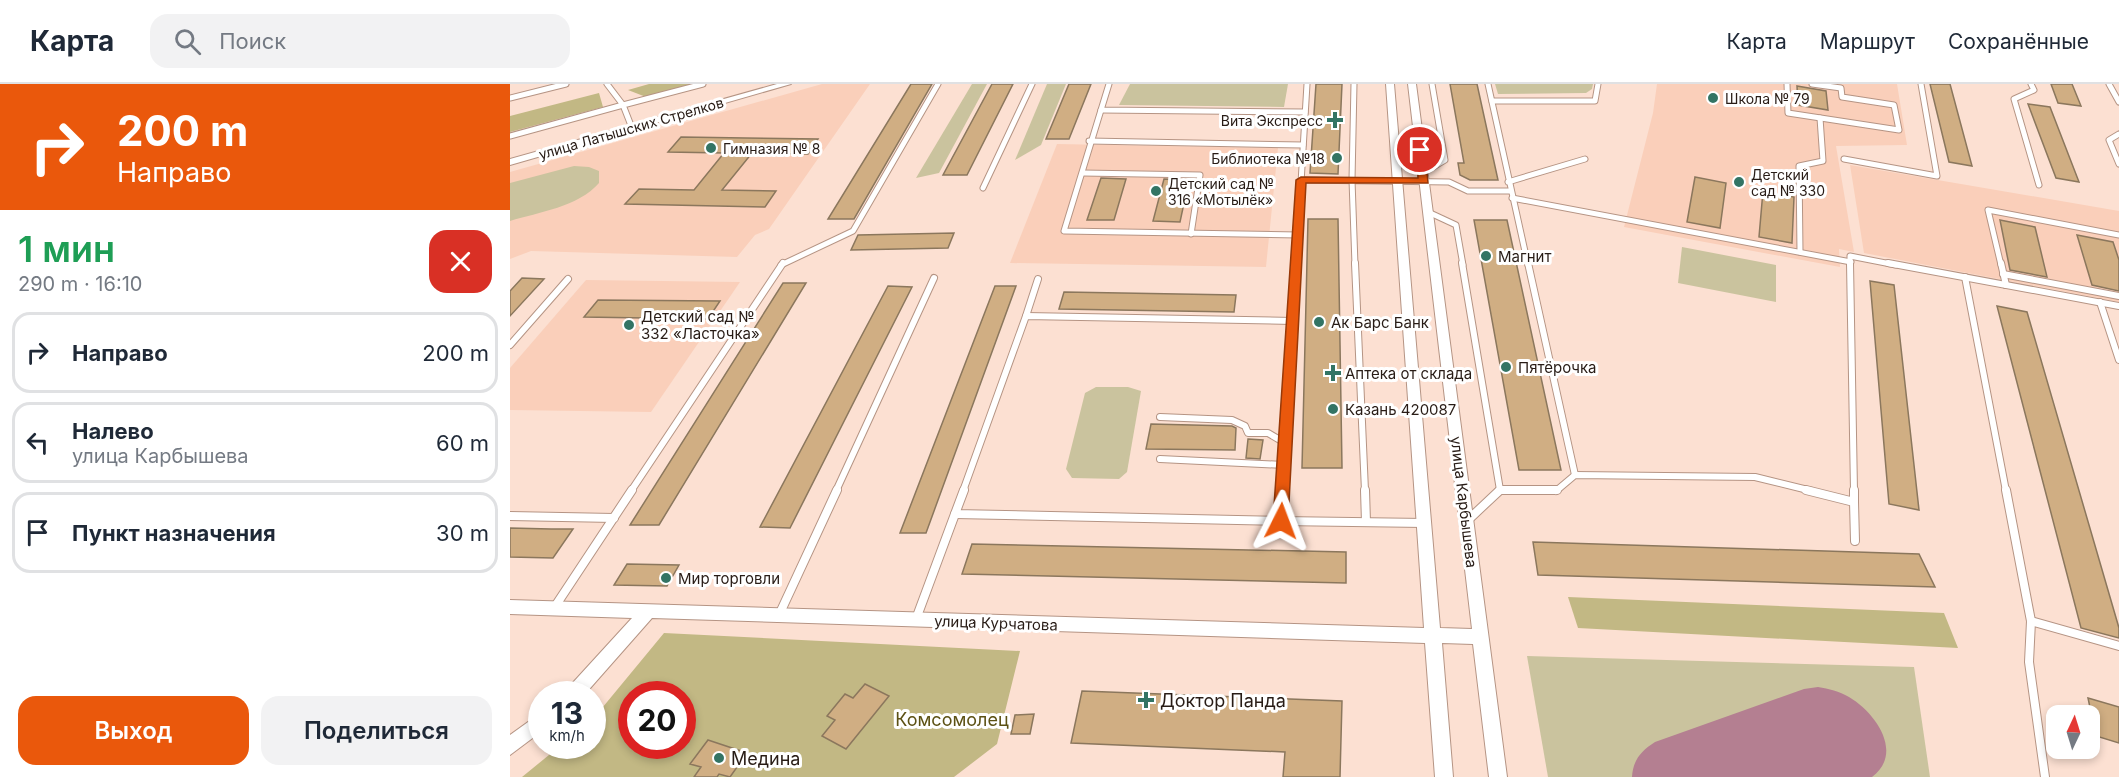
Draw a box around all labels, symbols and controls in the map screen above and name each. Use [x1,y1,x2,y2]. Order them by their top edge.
search box [150,14,570,68]
text: Карта [30,24,114,58]
icon: search [171,25,204,58]
text: Поиск [219,28,286,54]
text: Карта [1726,29,1787,54]
text: Маршрут [1820,29,1915,54]
text: Сохранённые [1948,29,2089,54]
place label: Школа № 79 [1725,90,1810,107]
marker: Школа № 79 [1706,91,1720,105]
street label: улица Латышских Стрелков [537,93,725,163]
text: 200 m [117,105,248,156]
icon: right [18,108,96,186]
place label: Вита Экспресс [1221,112,1323,129]
marker: Вита Экспресс [1328,113,1342,127]
pin [1394,124,1445,175]
icon: arrive [1403,133,1436,166]
place label: Гимназия № 8 [723,140,820,157]
marker: Гимназия № 8 [704,141,718,155]
place label: Библиотека №18 [1211,150,1325,167]
marker: Библиотека №18 [1330,151,1344,165]
text: Направо [117,156,232,189]
place label: Детский сад № 330 [1751,166,1825,199]
place label: Детский сад № 316 «Мотылёк» [1168,175,1274,208]
marker: Детский сад № 330 [1732,175,1746,189]
marker: Детский сад № 316 «Мотылёк» [1149,184,1163,198]
text: 1 мин [18,227,115,271]
button: close [429,230,492,293]
place label: Магнит [1498,247,1551,266]
marker: Магнит [1479,249,1493,263]
text: 290 m · 16:10 [18,272,142,296]
place label: Детский сад № 332 «Ласточка» [641,307,760,343]
place label: Ак Барс Банк [1331,313,1429,332]
marker: Ак Барс Банк [1312,315,1326,329]
marker: Детский сад № 332 «Ласточка» [622,318,636,332]
icon: right [21,336,54,369]
text: Направо [72,340,168,366]
text: 200 m [422,340,489,366]
place label: Пятёрочка [1518,358,1597,377]
marker: Пятёрочка [1499,360,1513,374]
place label: Аптека от склада [1345,364,1472,383]
marker: Аптека от склада [1326,366,1340,380]
place label: Казань 420087 [1345,400,1456,419]
marker: Казань 420087 [1326,402,1340,416]
text: Налево [72,418,154,444]
icon: left [21,426,54,459]
text: 60 m [436,430,489,456]
street label: улица Карбышева [1447,435,1481,569]
text: улица Карбышева [72,444,249,468]
position arrow [1249,489,1313,553]
icon: arrive [21,516,54,549]
text: Пункт назначения [72,520,276,546]
text: 30 m [436,520,489,546]
place label: Мир торговли [678,569,780,588]
marker: Мир торговли [659,571,673,585]
street label: улица Курчатова [934,611,1058,635]
speed limit sign: 20 [618,681,696,759]
place label: Доктор Панда [1160,690,1286,711]
marker: Доктор Панда [1137,691,1155,709]
text: 13 [551,695,583,731]
button: Выход [18,696,249,765]
button: Поделиться [261,696,492,765]
north arrow [2046,705,2100,759]
map controls [2046,705,2100,759]
park label: Комсомолец [895,709,1009,730]
text: km/h [549,726,585,745]
place label: Медина [731,748,800,769]
marker: Медина [712,751,726,765]

